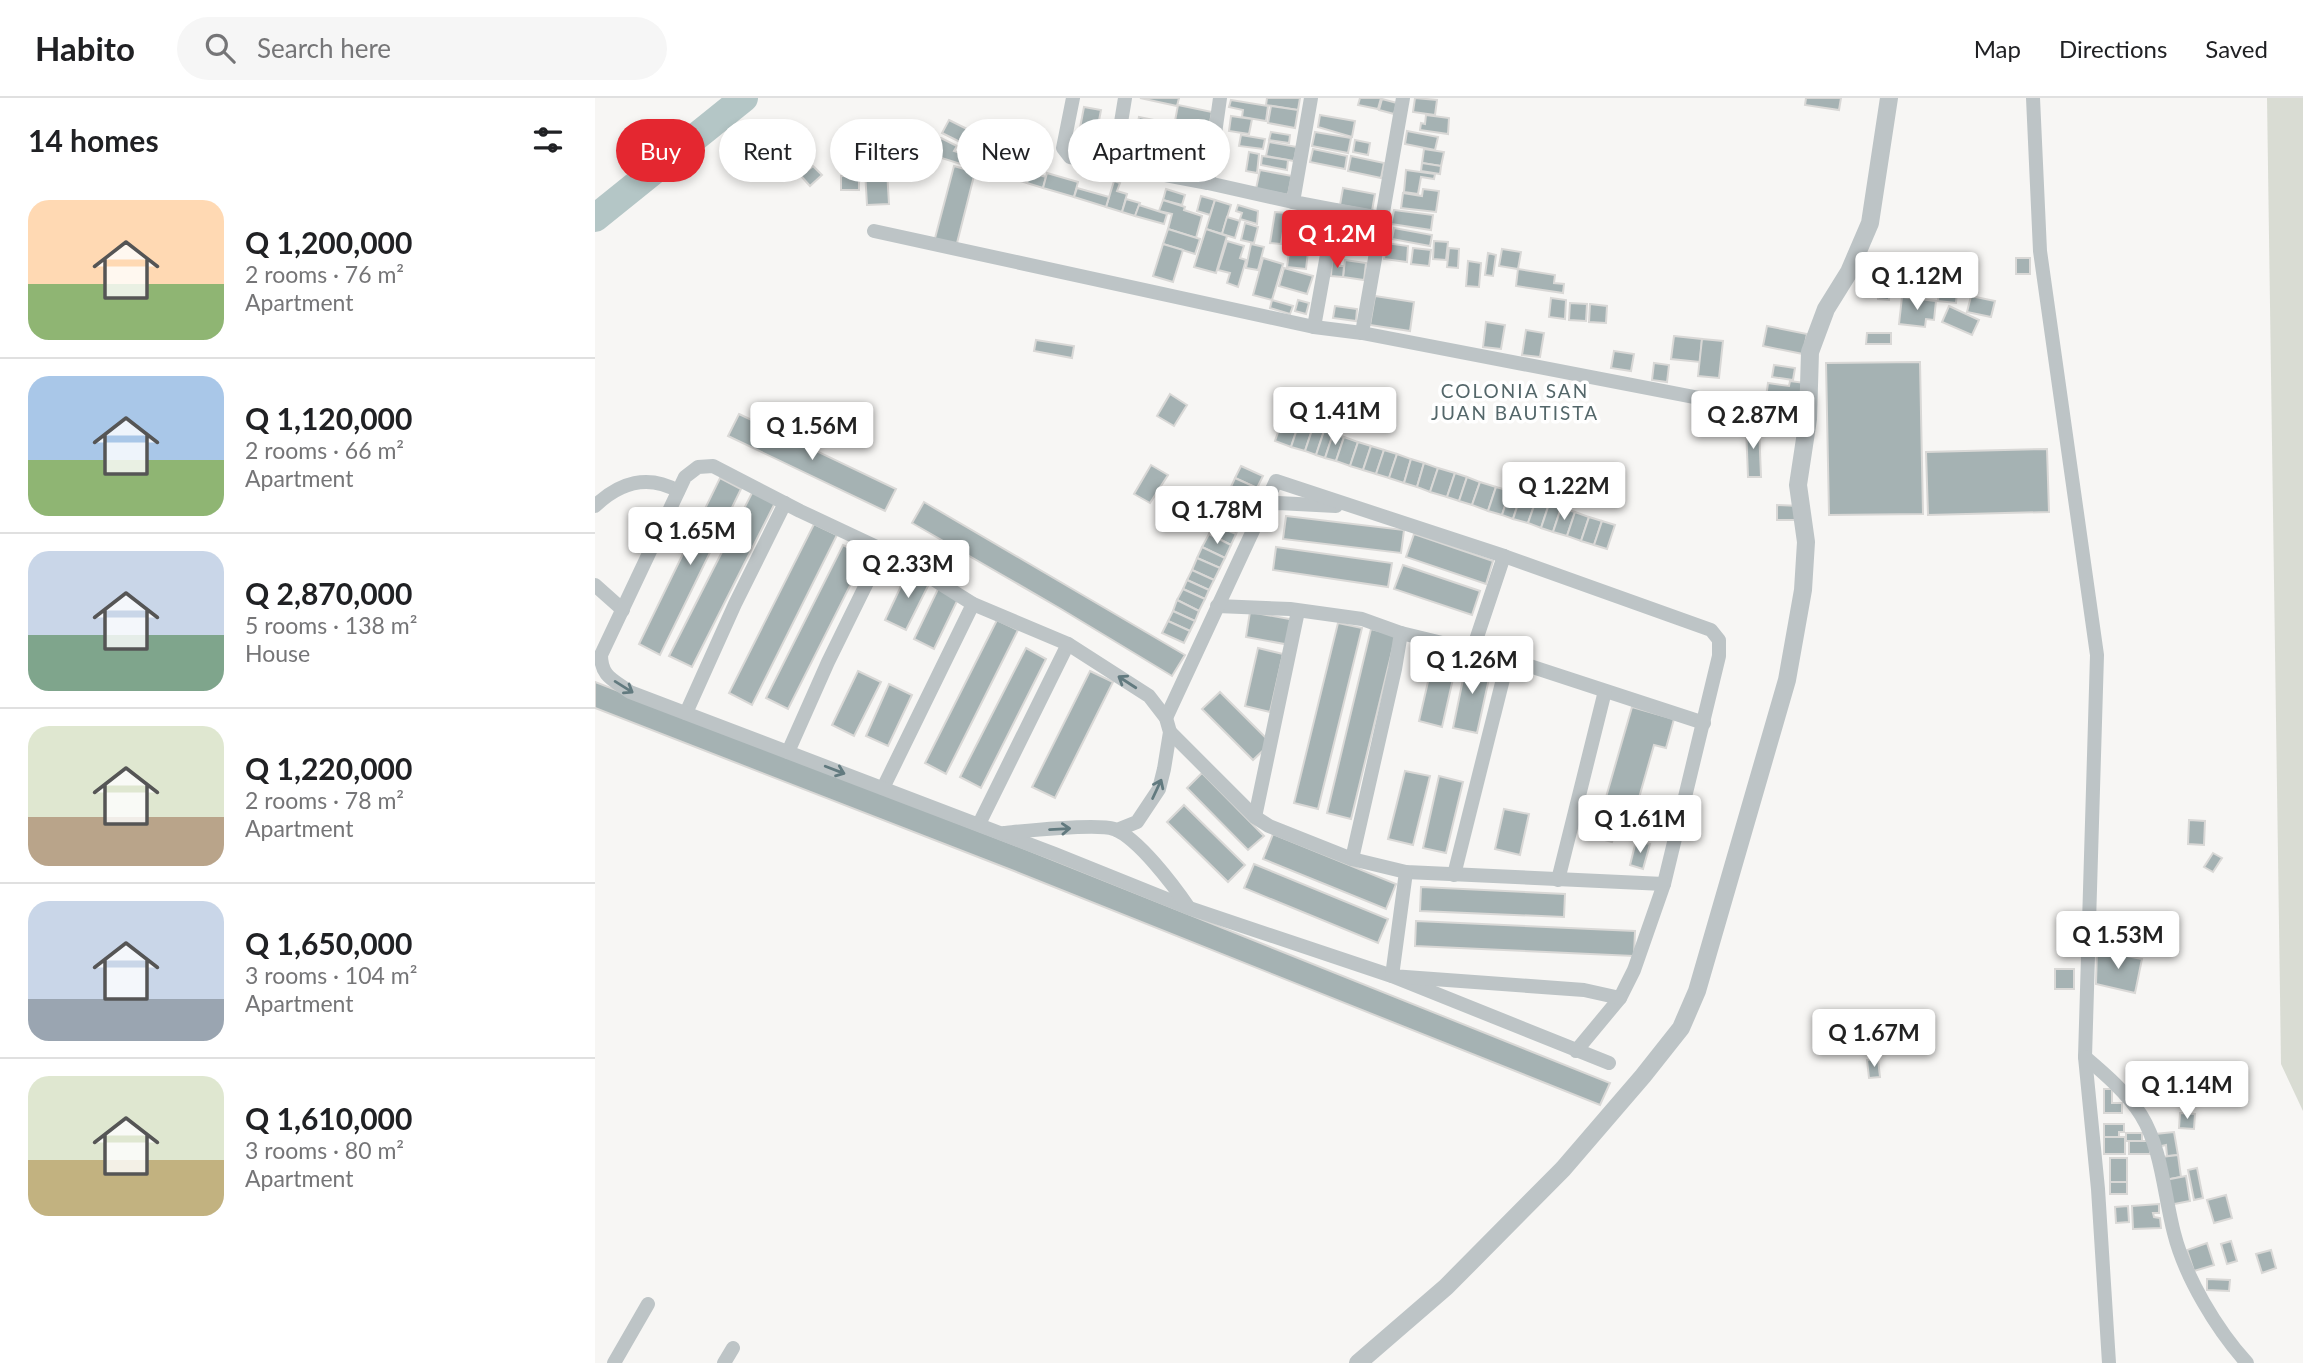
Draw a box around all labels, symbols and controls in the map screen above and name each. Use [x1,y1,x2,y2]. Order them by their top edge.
search box [177,17,667,80]
text: Habito [35,28,135,68]
icon: search [201,29,239,67]
text: Search here [257,32,391,64]
text: Map [1974,34,2021,63]
text: Directions [2059,34,2167,63]
text: Saved [2205,34,2268,63]
chip: Buy [616,119,705,182]
chip: Rent [719,119,816,182]
chip: Filters [830,119,943,182]
chip: New [957,119,1054,182]
chip: Apartment [1068,119,1230,182]
icon: filters [529,121,567,159]
text: 14 homes [28,122,159,158]
pin: Q 1.2M [1280,211,1394,270]
text: Q 1.2M [1298,219,1376,247]
text: Q 1,200,000 [245,224,412,260]
icon: home [84,228,168,312]
pin: Q 1.12M [1852,252,1982,312]
text: 2 rooms · 76 m² [245,260,404,288]
text: Q 1.12M [1871,261,1963,289]
text: Apartment [245,288,353,316]
district label: COLONIA SAN JUAN BAUTISTA [1431,379,1599,424]
pin: Q 1.41M [1270,388,1400,447]
pin: Q 2.87M [1688,392,1818,451]
text: Q 1.41M [1289,396,1381,424]
text: Q 1,120,000 [245,400,412,436]
text: Q 2.87M [1707,400,1799,428]
pin: Q 1.56M [747,402,877,462]
icon: home [84,404,168,488]
text: Q 1.56M [766,411,858,439]
text: 2 rooms · 66 m² [245,436,404,464]
pin: Q 1.22M [1499,462,1629,522]
text: Apartment [245,464,353,492]
text: Q 1.22M [1518,471,1610,499]
pin: Q 1.78M [1152,486,1282,546]
text: Q 1.78M [1171,495,1263,523]
pin: Q 1.65M [625,508,755,567]
text: Q 1.65M [644,516,736,544]
pin: Q 2.33M [843,540,973,600]
text: Q 2.33M [862,549,954,577]
text: Q 2,870,000 [245,575,412,611]
icon: home [84,579,168,663]
text: 5 rooms · 138 m² [245,611,417,639]
pin: Q 1.26M [1407,636,1537,696]
text: House [245,639,310,667]
text: Q 1.26M [1426,645,1518,673]
one-way arrow [1118,674,1137,689]
one-way arrow [613,680,633,694]
text: Q 1,220,000 [245,750,412,786]
icon: home [84,754,168,838]
one-way arrow [824,764,846,777]
one-way arrow [1151,779,1164,800]
text: 2 rooms · 78 m² [245,786,404,814]
pin: Q 1.61M [1575,796,1705,855]
text: Q 1.61M [1594,804,1686,832]
text: Apartment [245,814,353,842]
one-way arrow [1048,822,1071,835]
pin: Q 1.53M [2053,912,2183,971]
text: Q 1.53M [2072,920,2164,948]
text: Q 1,650,000 [245,925,412,961]
icon: home [84,929,168,1013]
text: 3 rooms · 104 m² [245,961,417,989]
text: Apartment [245,989,353,1017]
pin: Q 1.67M [1809,1010,1939,1069]
text: Q 1.67M [1828,1018,1920,1046]
pin: Q 1.14M [2122,1062,2252,1121]
text: Q 1.14M [2141,1070,2233,1098]
text: Q 1,610,000 [245,1100,412,1136]
icon: home [84,1104,168,1188]
text: 3 rooms · 80 m² [245,1136,404,1164]
text: Apartment [245,1164,353,1192]

